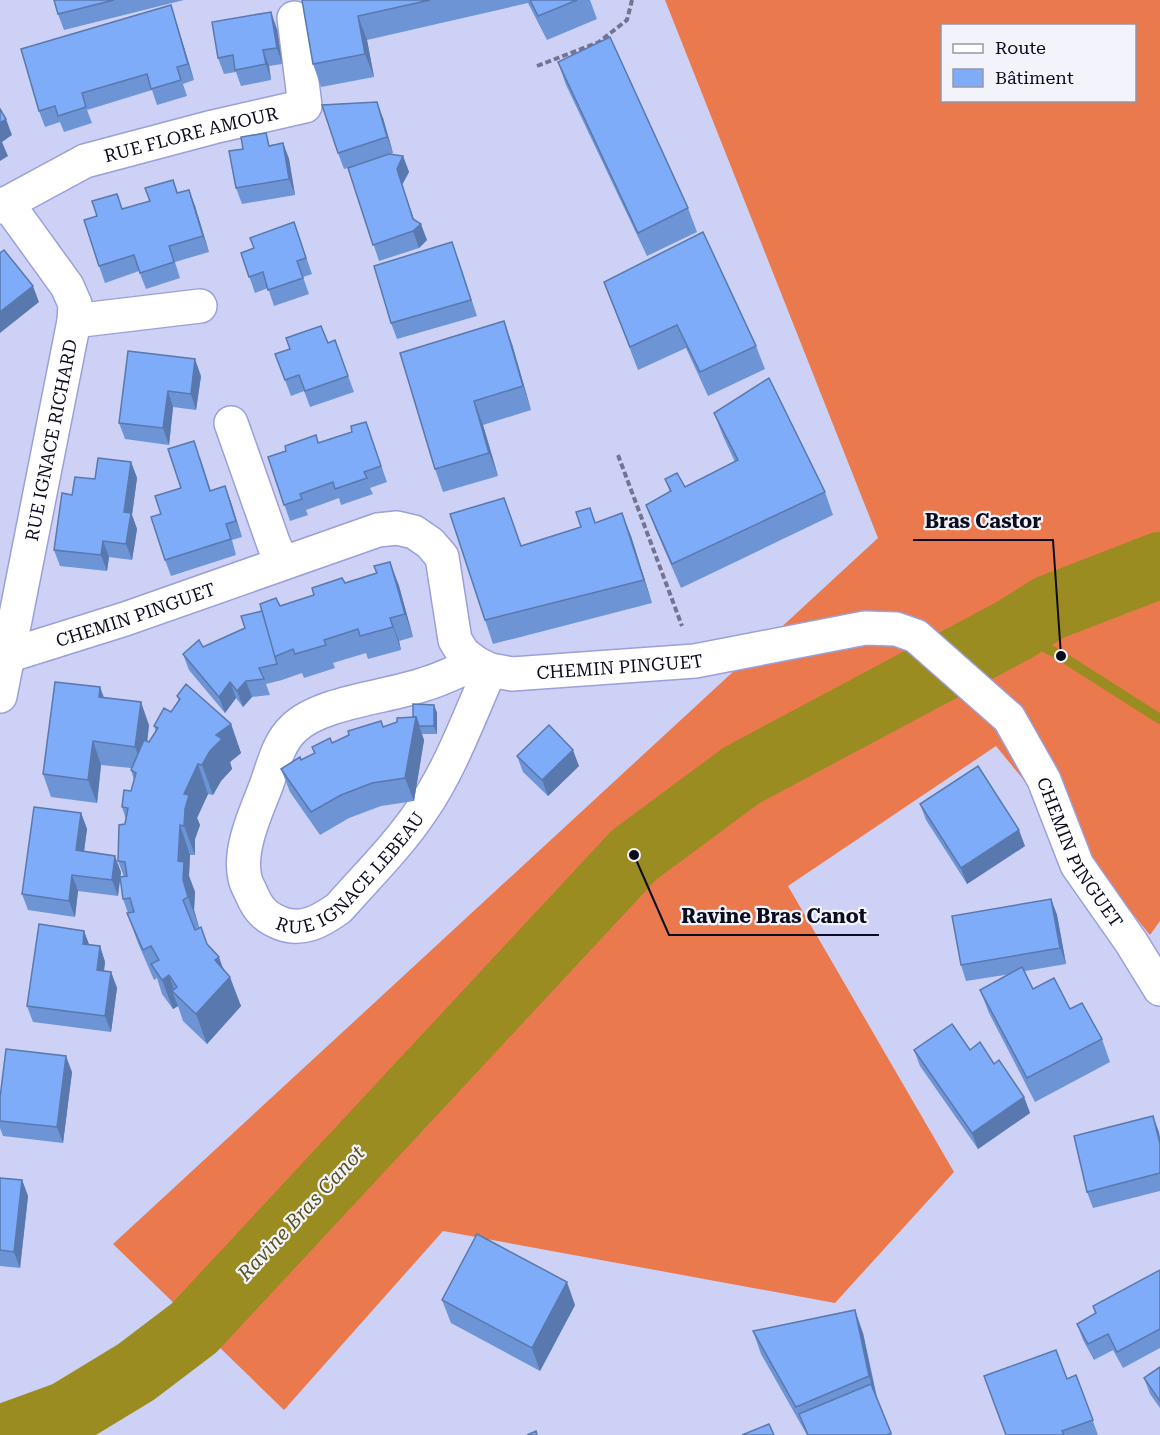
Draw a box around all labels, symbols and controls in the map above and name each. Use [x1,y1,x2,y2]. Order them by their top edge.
legend [941,24,1136,102]
text: Route [995,37,1046,58]
text: Bâtiment [995,67,1074,88]
street label: RUE FLORE AMOUR [102,102,280,166]
street label: RUE IGNACE RICHARD [20,337,81,543]
callout: Bras Castor [913,502,1053,540]
text: Bras Castor [925,509,1041,533]
street label: CHEMIN PINGUET [53,578,218,651]
street label: CHEMIN PINGUET [536,649,705,683]
street label: CHEMIN PINGUET [1033,774,1128,931]
street label: RUE IGNACE LEBEAU [273,808,428,937]
callout: Ravine Bras Canot [669,897,879,935]
text: Ravine Bras Canot [681,904,867,928]
water label: Ravine Bras Canot [232,1140,370,1286]

